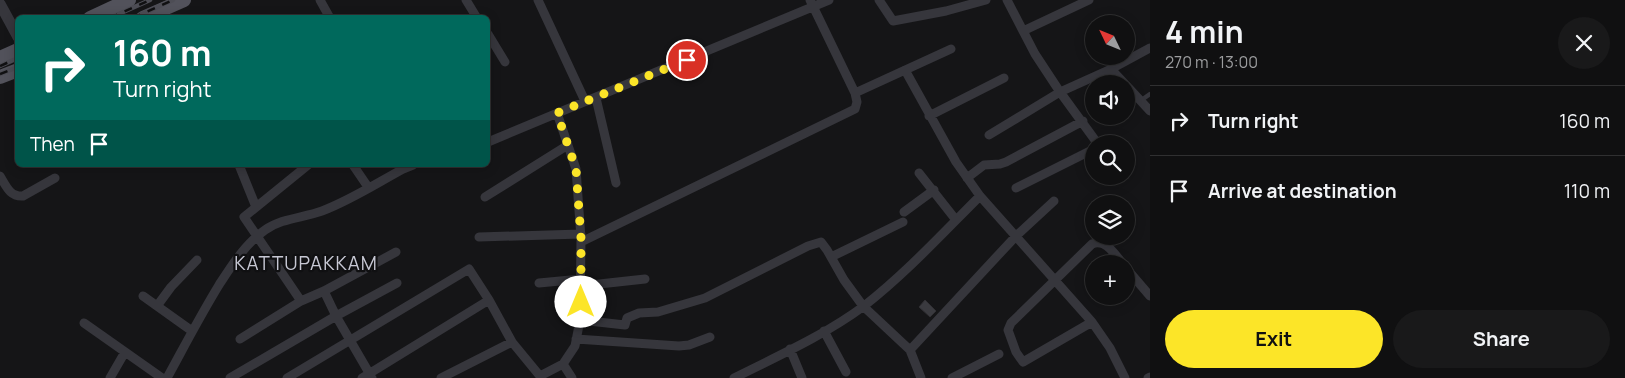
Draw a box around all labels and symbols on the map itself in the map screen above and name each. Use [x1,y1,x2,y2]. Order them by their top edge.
north arrow [1085,15,1135,65]
pin [666,39,708,81]
district label: KATTUPAKKAM [234,250,378,276]
position arrow [554,275,606,327]

